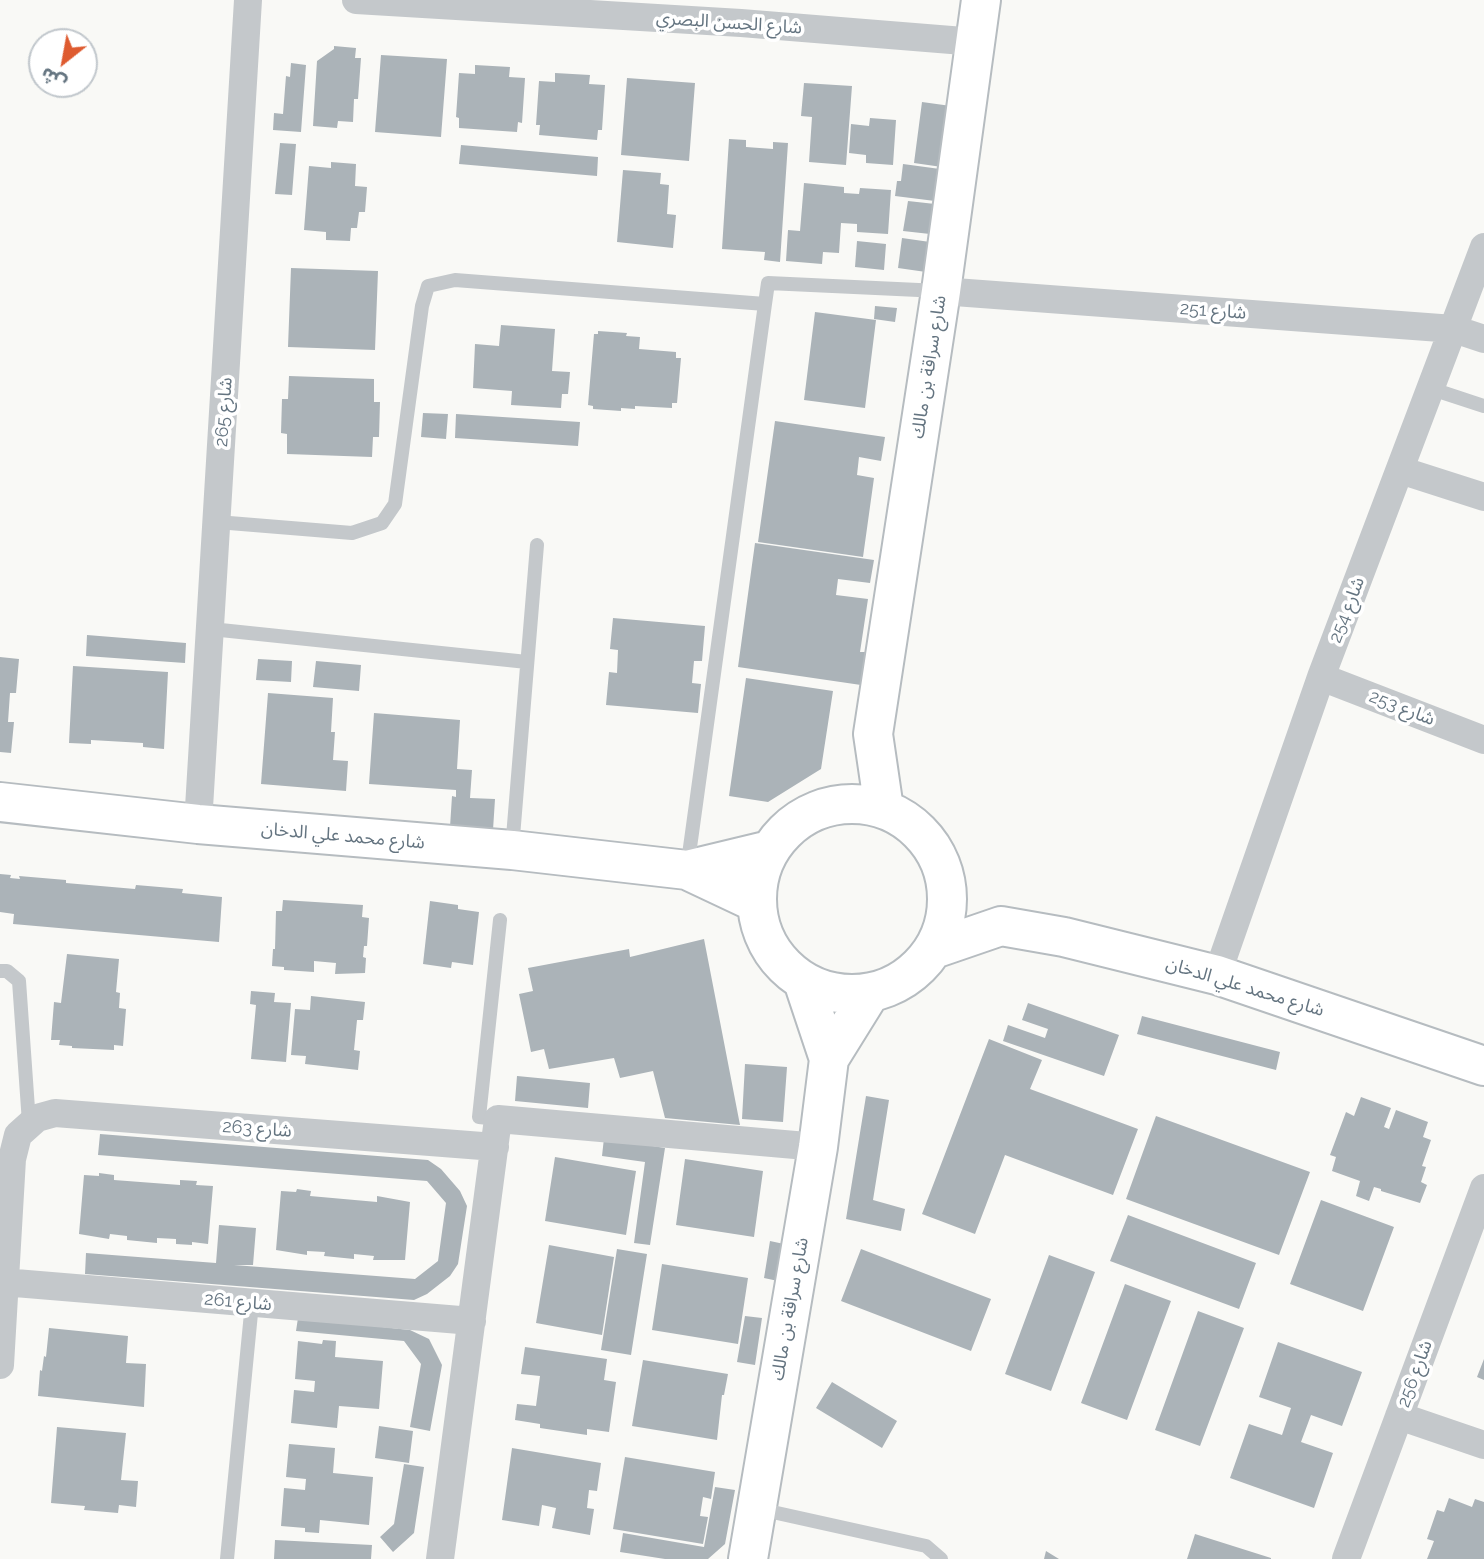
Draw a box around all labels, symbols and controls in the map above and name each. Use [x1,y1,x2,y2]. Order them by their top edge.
street label: شارع الحسن البصري [655,7,803,39]
north arrow [28,28,98,98]
text: ش [36,63,70,95]
street label: شارع سراقة بن مالك [907,294,951,440]
street label: شارع 251 [1179,298,1247,324]
street label: شارع 265 [211,376,237,448]
street label: شارع 254 [1325,574,1369,646]
street label: شارع 253 [1366,686,1438,730]
street label: شارع محمد علي الدخان [260,818,426,854]
street label: شارع محمد علي الدخان [1163,953,1327,1021]
street label: شارع 263 [222,1116,292,1142]
street label: شارع سراقة بن مالك [767,1236,813,1382]
street label: شارع 261 [203,1288,273,1316]
street label: شارع 256 [1393,1338,1437,1410]

